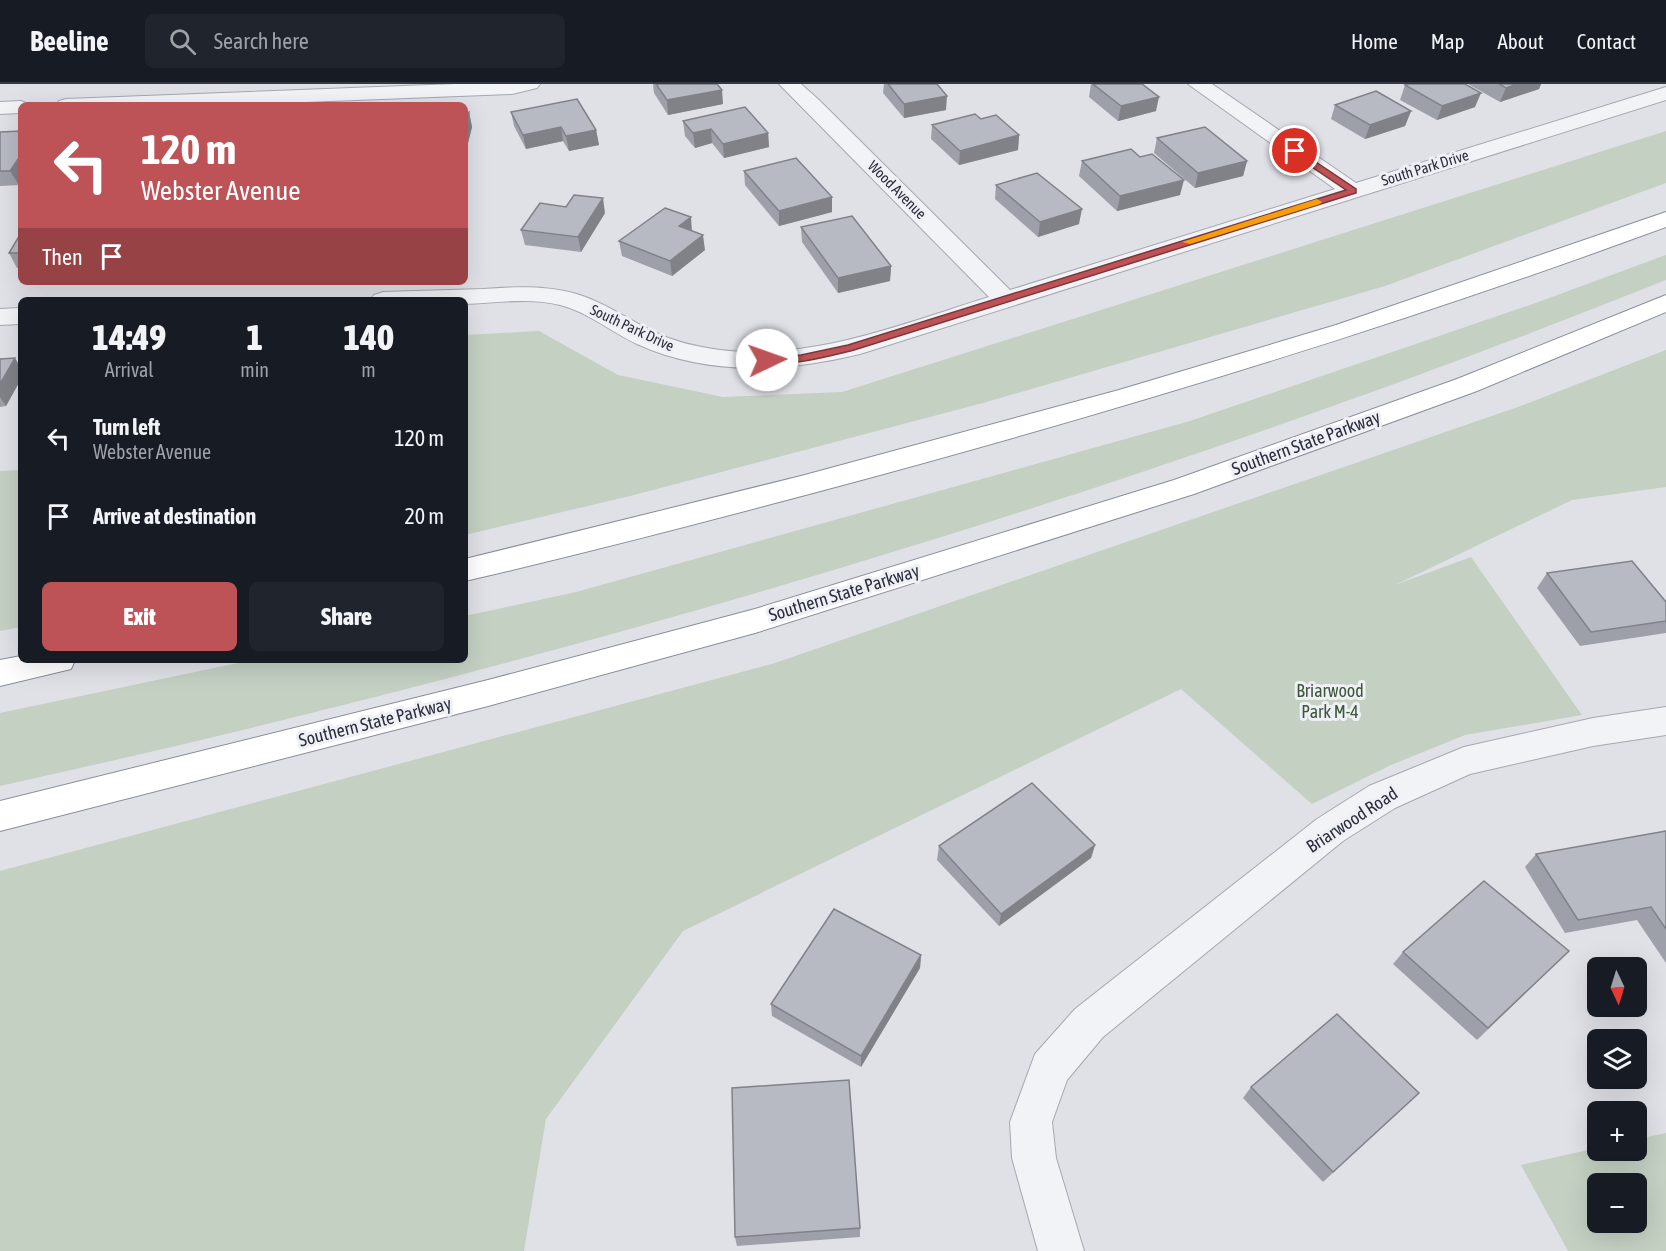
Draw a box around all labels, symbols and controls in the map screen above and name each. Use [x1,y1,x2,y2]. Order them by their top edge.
search box [145,14,565,68]
text: Beeline [30,25,109,57]
icon: search [166,25,199,58]
text: Search here [214,28,309,54]
text: Home [1351,29,1398,53]
text: Map [1431,29,1465,53]
text: About [1498,29,1544,53]
text: Contact [1577,29,1636,53]
text: 120 m [141,125,236,173]
pin [1269,125,1320,176]
icon: left [42,126,120,204]
icon: arrive [1278,134,1311,167]
street label: South Park Drive [1379,146,1471,189]
street label: Wood Avenue [865,157,930,222]
text: Webster Avenue [141,175,301,206]
icon: arrive [95,240,128,273]
text: Then [42,244,83,270]
street label: South Park Drive [588,301,677,354]
text: 14:49 [92,316,166,358]
text: 1 [246,316,263,358]
text: 140 [343,316,394,358]
position arrow [735,328,799,392]
text: Arrival [105,358,154,381]
text: min [240,358,269,381]
text: m [361,358,376,381]
street label: Southern State Parkway [1229,406,1383,479]
text: Turn left [93,414,160,440]
icon: left [42,422,75,455]
text: 120 m [394,425,444,451]
text: Webster Avenue [93,440,211,463]
icon: arrive [42,500,75,533]
text: Arrive at destination [93,503,256,529]
text: 20 m [404,503,444,529]
street label: Southern State Parkway [766,560,922,625]
button: Exit [42,582,237,651]
button: Share [249,582,444,651]
park label: Briarwood Park M-4 [1296,680,1364,722]
street label: Southern State Parkway [296,692,453,751]
street label: Briarwood Road [1302,782,1401,857]
north arrow [1587,957,1647,1017]
map controls [1587,957,1647,1233]
button: layers [1587,1029,1647,1089]
button: + [1587,1101,1647,1161]
button: − [1587,1173,1647,1233]

